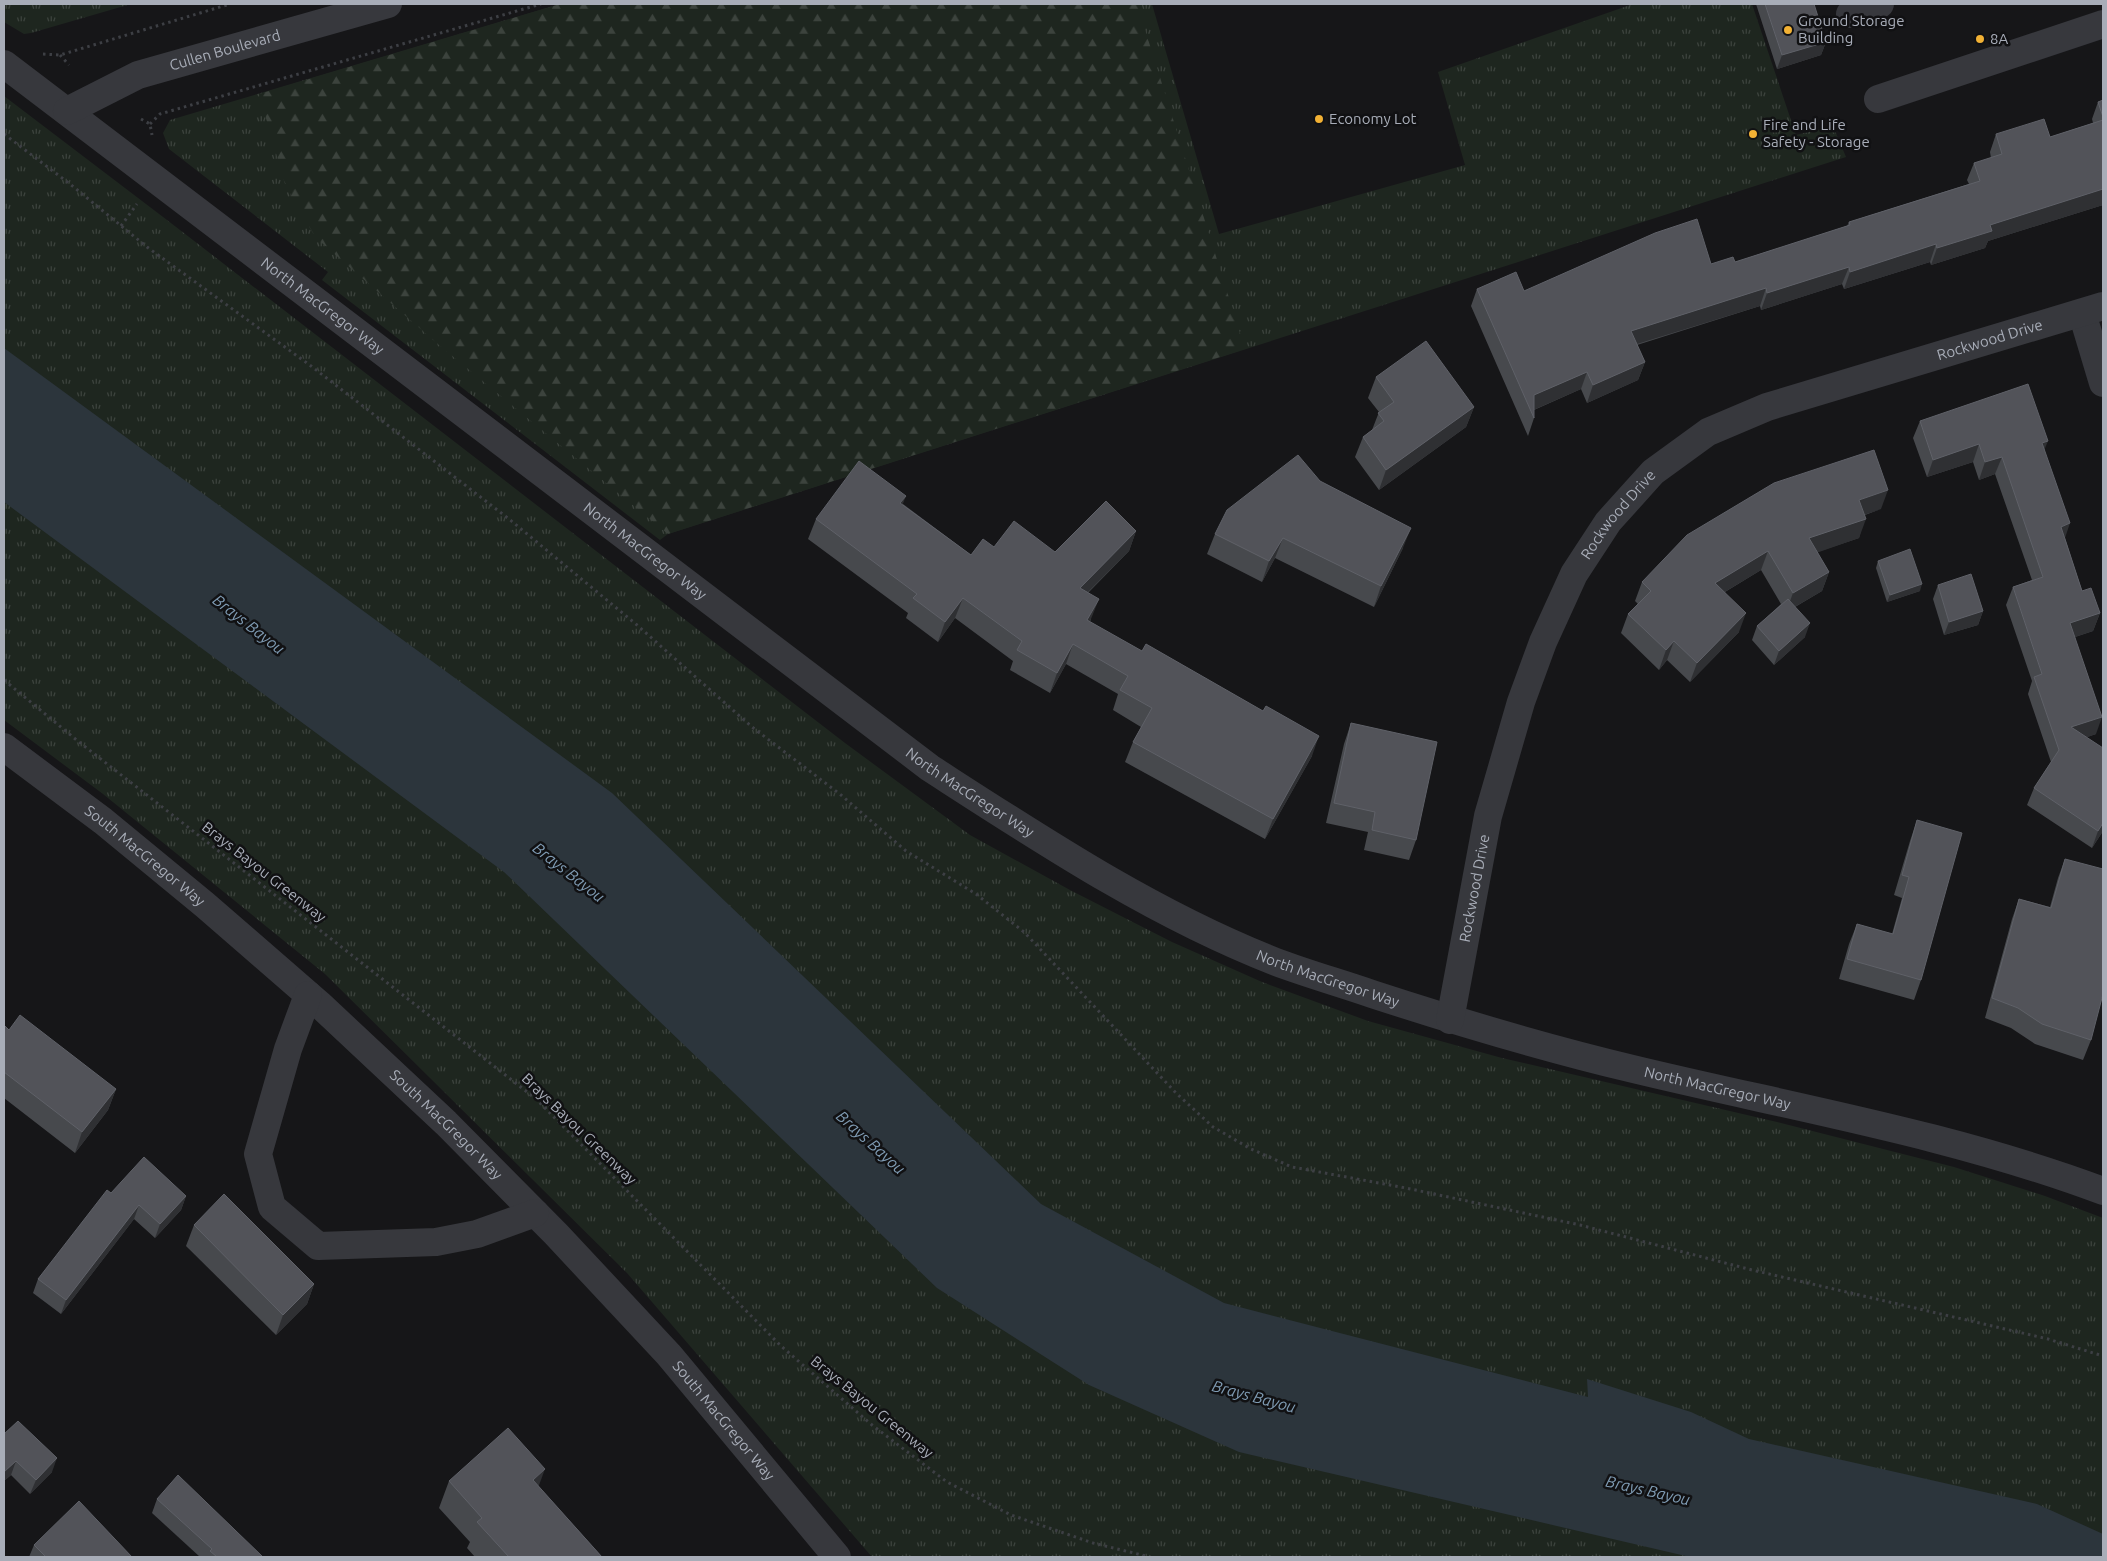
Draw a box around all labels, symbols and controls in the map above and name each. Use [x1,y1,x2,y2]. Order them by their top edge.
place label: Ground Storage Building [1798,12,1905,46]
marker: Ground Storage Building [1782,24,1794,36]
street label: Cullen Boulevard [167,26,282,74]
place label: 8A [1990,30,2008,47]
marker: 8A [1974,33,1986,45]
place label: Economy Lot [1329,110,1416,127]
marker: Economy Lot [1313,113,1325,125]
place label: Fire and Life Safety - Storage [1763,116,1870,150]
marker: Fire and Life Safety - Storage [1747,128,1759,140]
street label: North MacGregor Way [258,254,388,358]
street label: Rockwood Drive [1935,316,2045,363]
street label: Rockwood Drive [1577,466,1659,562]
street label: North MacGregor Way [580,499,710,603]
water label: Brays Bayou [210,590,289,658]
street label: North MacGregor Way [903,744,1037,840]
street label: South MacGregor Way [82,801,209,909]
street label: Brays Bayou Greenway [199,818,330,925]
street label: Rockwood Drive [1456,833,1492,944]
water label: Brays Bayou [530,838,609,906]
street label: North MacGregor Way [1254,946,1401,1010]
street label: North MacGregor Way [1642,1063,1792,1113]
street label: South MacGregor Way [387,1066,506,1183]
street label: Brays Bayou Greenway [519,1070,640,1188]
water label: Brays Bayou [833,1107,909,1178]
street label: Brays Bayou Greenway [808,1352,937,1461]
street label: South MacGregor Way [670,1357,778,1483]
water label: Brays Bayou [1210,1376,1298,1416]
water label: Brays Bayou [1604,1472,1692,1509]

